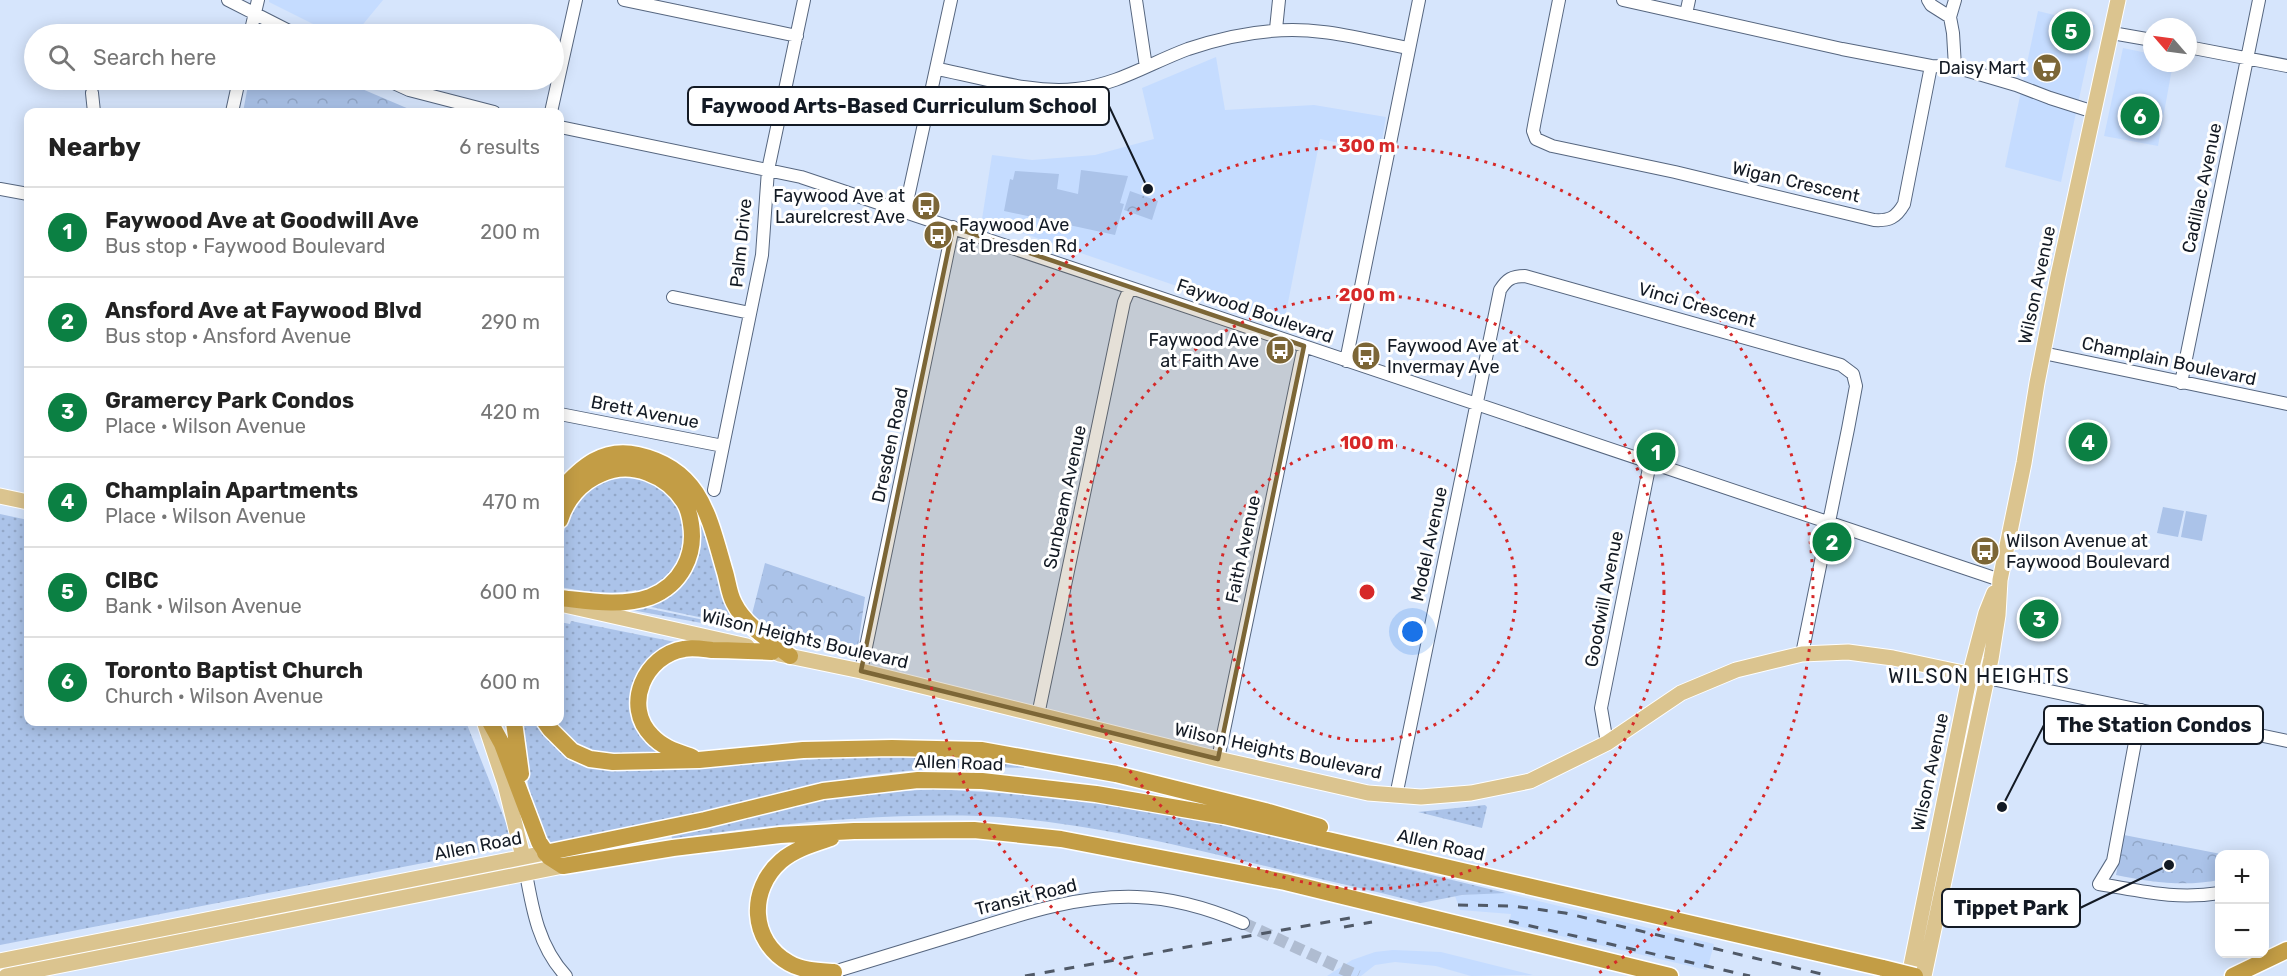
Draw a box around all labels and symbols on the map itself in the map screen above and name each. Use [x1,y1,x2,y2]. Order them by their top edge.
pin: 5 [2052,9,2090,54]
north arrow [2143,18,2197,72]
supermarket icon: Daisy Mart [2031,52,2063,84]
place label: Daisy Mart [1938,57,2026,79]
callout: Faywood Arts-Based Curriculum School [688,87,1109,125]
text: Faywood Arts-Based Curriculum School [701,94,1097,118]
pin: 6 [2120,94,2160,138]
street label: Cadillac Avenue [2177,121,2227,255]
text: 300 m [1339,135,1395,157]
street label: Wigan Crescent [1730,157,1862,207]
place label: Faywood Ave at Laurelcrest Ave [773,185,905,228]
bus stop icon: Faywood Ave at Laurelcrest Ave [910,190,942,222]
street label: Palm Drive [725,197,757,289]
place label: Faywood Ave at Dresden Rd [959,214,1077,257]
bus stop icon: Faywood Ave at Dresden Rd [922,219,954,251]
street label: Wilson Avenue [2014,224,2060,346]
street label: Faywood Boulevard [1174,274,1336,348]
street label: Vinci Crescent [1636,278,1758,332]
text: 200 m [1339,284,1395,306]
place label: Faywood Ave at Faith Ave [1149,329,1259,372]
street label: Champlain Boulevard [2080,332,2258,390]
bus stop icon: Faywood Ave at Faith Ave [1264,334,1296,366]
place label: Faywood Ave at Invermay Ave [1387,335,1519,378]
bus stop icon: Faywood Ave at Invermay Ave [1350,340,1382,372]
street label: Dresden Road [867,385,913,505]
street label: Brett Avenue [589,391,701,433]
pin: 4 [2068,420,2108,464]
street label: Sunbeam Avenue [1039,423,1091,571]
pin: 1 [1636,430,1676,474]
text: 100 m [1340,432,1394,454]
street label: Model Avenue [1406,485,1452,603]
street label: Faith Avenue [1221,493,1265,605]
pin: 2 [1812,520,1852,564]
street label: Goodwill Avenue [1580,529,1628,669]
place label: Wilson Avenue at Faywood Boulevard [2006,530,2170,573]
bus stop icon: Wilson Avenue at Faywood Boulevard [1969,535,2001,567]
centre of rings [1357,582,1377,602]
pin: 3 [2020,596,2058,642]
street label: Wilson Heights Boulevard [699,604,911,674]
your location [1398,617,1427,646]
district label: WILSON HEIGHTS [1888,664,2070,688]
callout: The Station Condos [2044,706,2263,744]
street label: Wilson Avenue [1907,711,1953,833]
text: The Station Condos [2056,713,2252,737]
street label: Wilson Heights Boulevard [1172,718,1384,784]
street label: Allen Road [914,750,1004,776]
street label: Allen Road [1395,824,1487,866]
street label: Allen Road [432,827,524,865]
street label: Transit Road [973,874,1079,920]
callout: Tippet Park [1942,889,2080,927]
text: Tippet Park [1954,896,2069,920]

